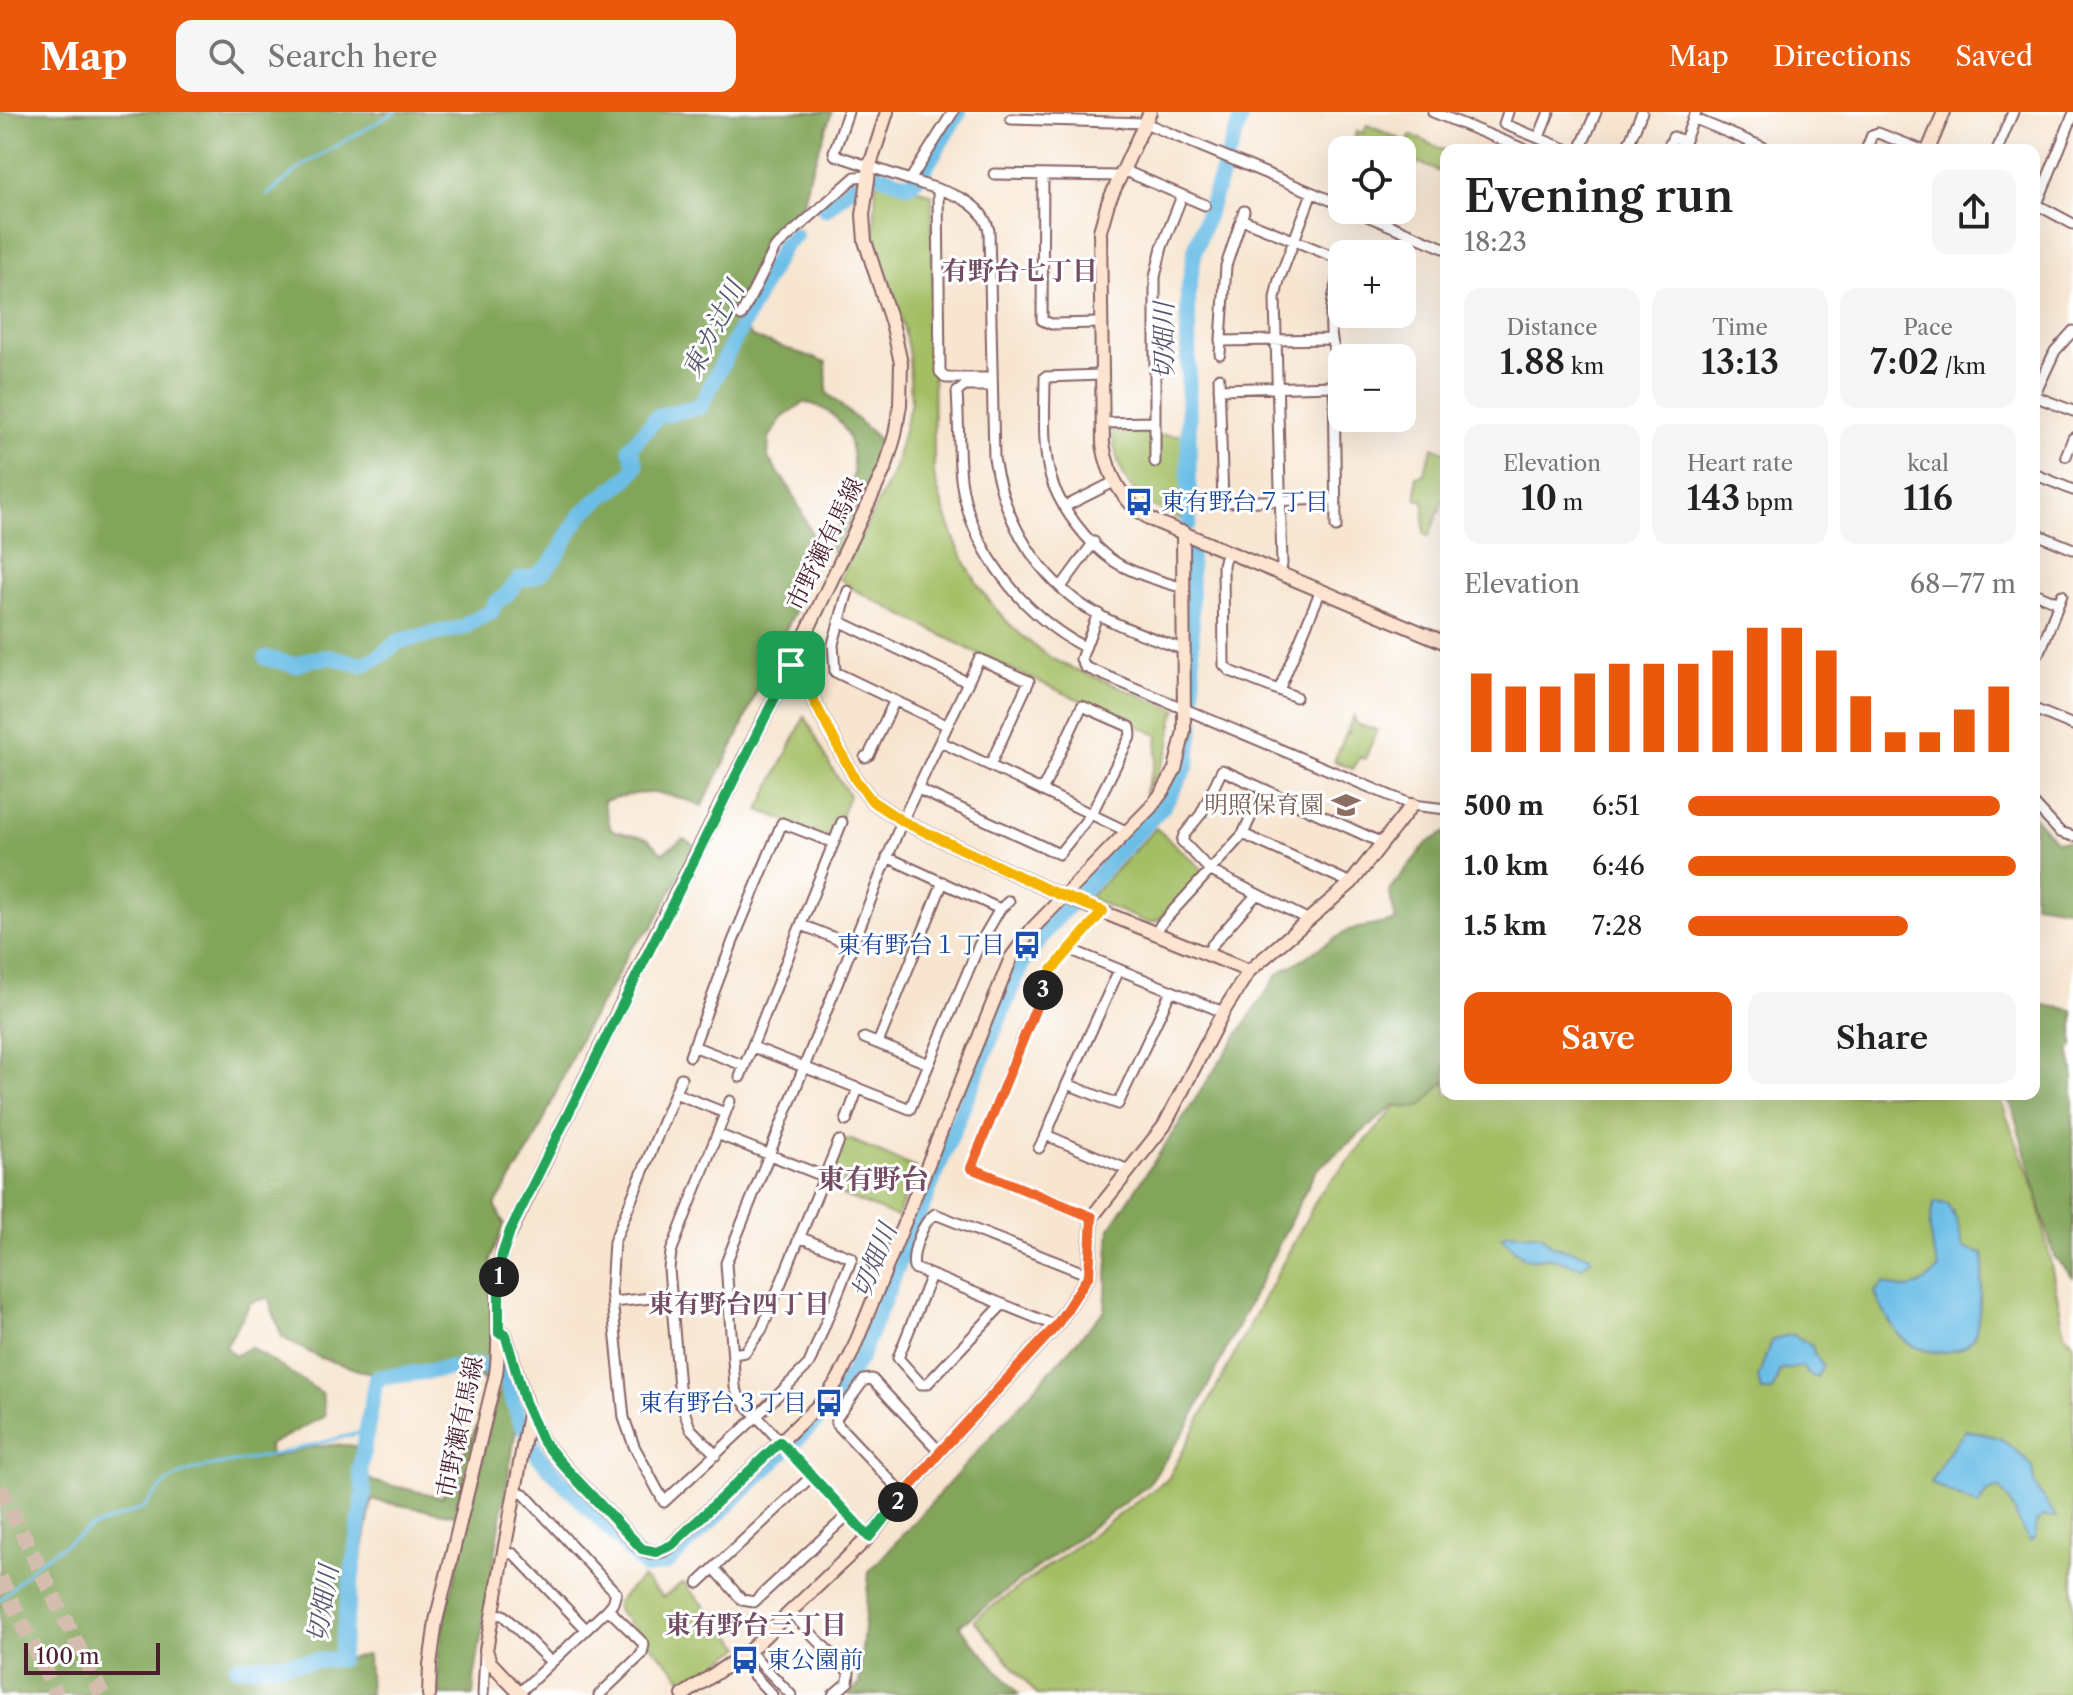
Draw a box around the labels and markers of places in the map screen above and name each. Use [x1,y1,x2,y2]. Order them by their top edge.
bus stop icon: 東有野台７丁目 [1124,487,1154,517]
place label: 東有野台７丁目 [1161,487,1329,516]
pin [757,631,825,699]
place label: 明照保育園 [1204,790,1324,819]
school or university icon: 明照保育園 [1331,790,1361,820]
place label: 東有野台１丁目 [837,930,1005,959]
bus stop icon: 東有野台１丁目 [1012,930,1042,960]
pin: 3 [1023,970,1063,1010]
pin: 1 [479,1257,519,1297]
place label: 東有野台３丁目 [639,1388,807,1417]
bus stop icon: 東有野台３丁目 [814,1388,844,1418]
pin: 2 [878,1482,918,1522]
bus stop icon: 東公園前 [730,1645,760,1675]
place label: 東公園前 [767,1645,863,1674]

